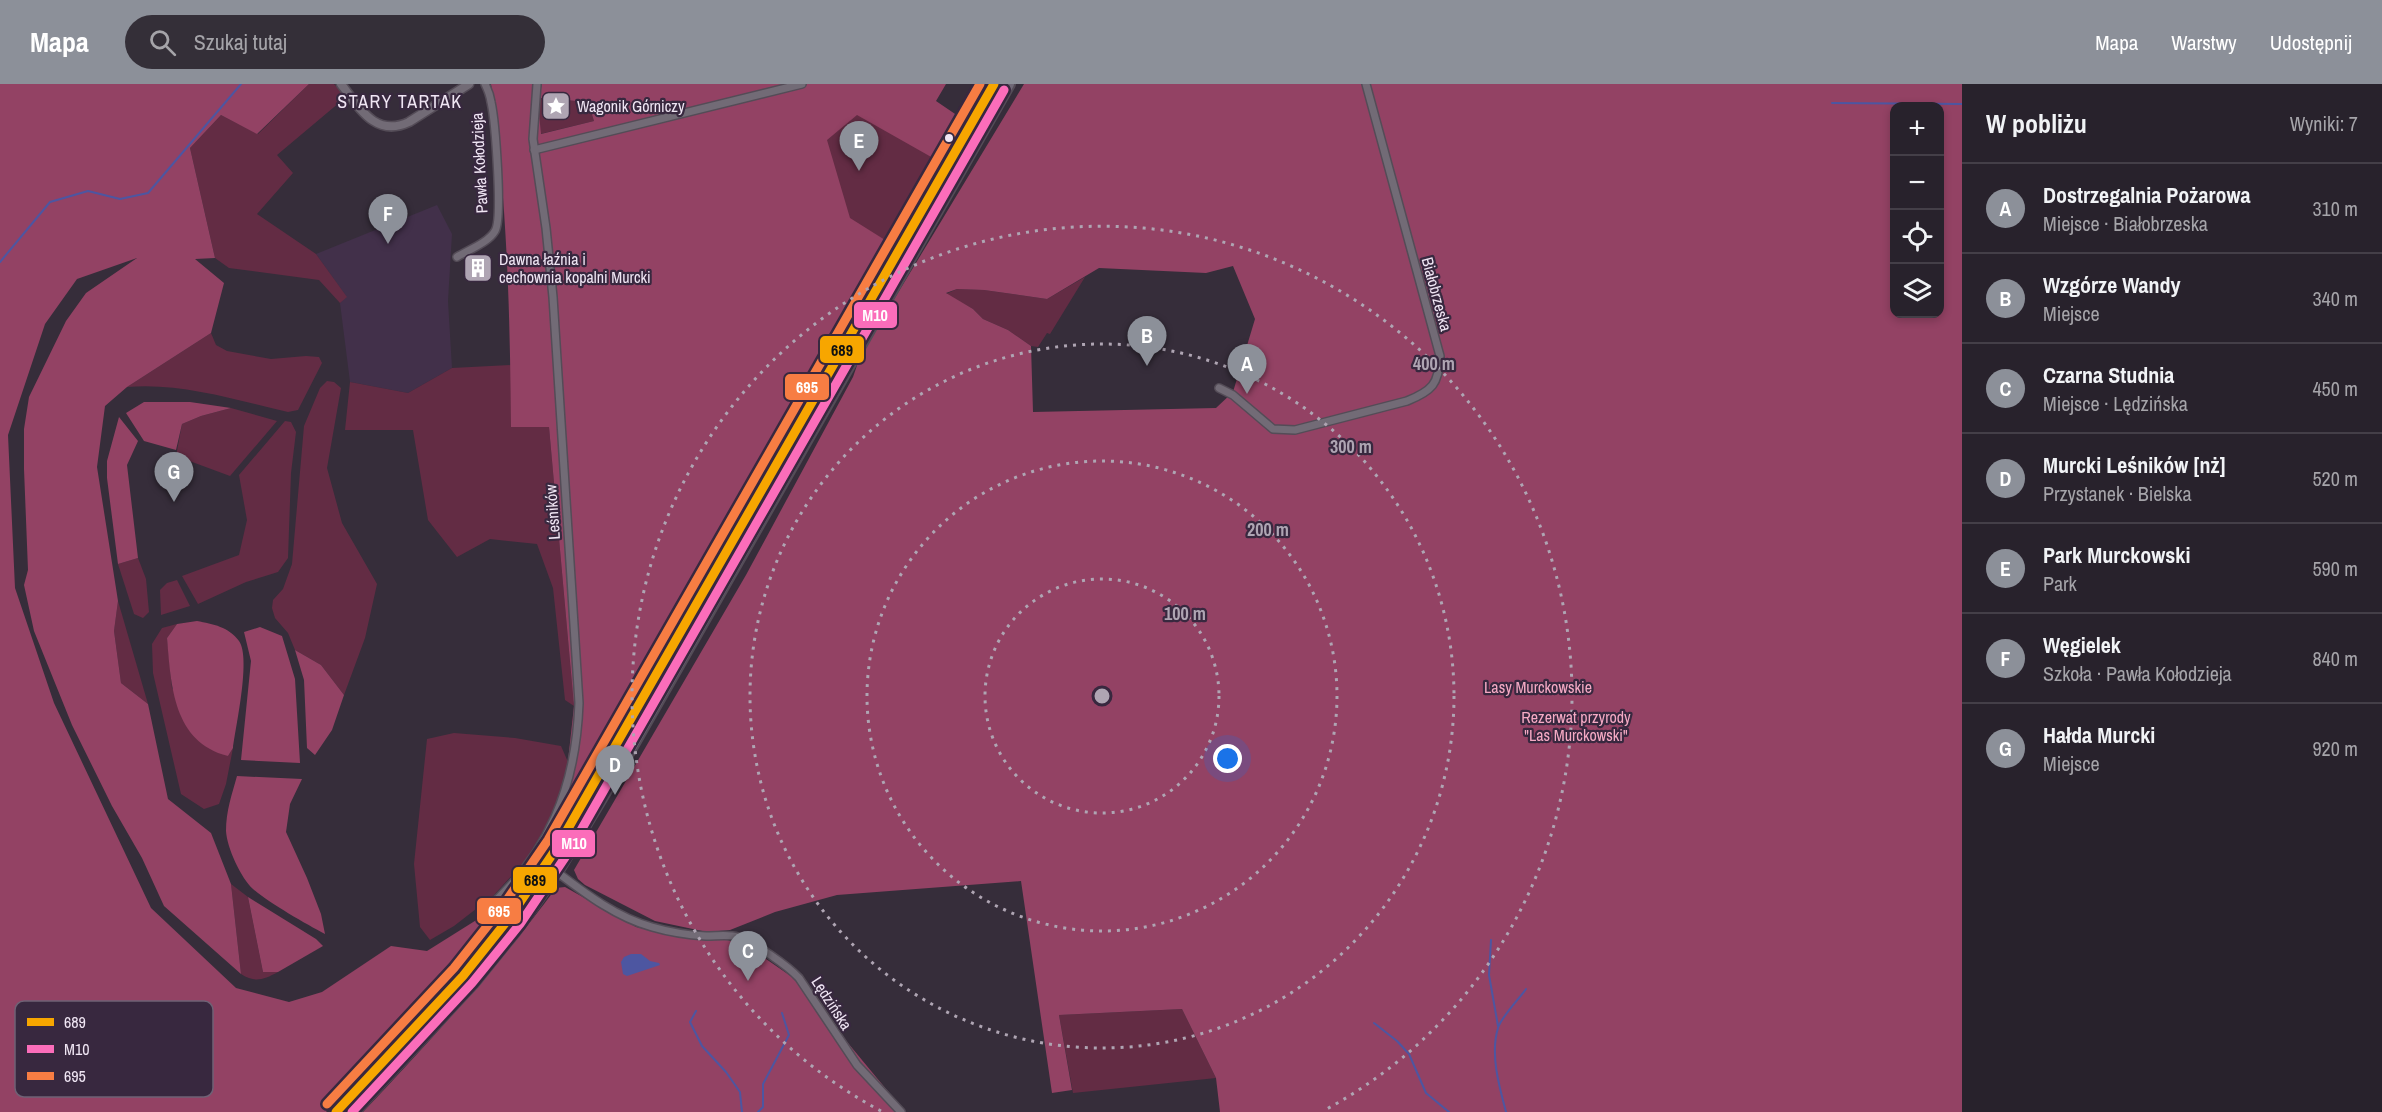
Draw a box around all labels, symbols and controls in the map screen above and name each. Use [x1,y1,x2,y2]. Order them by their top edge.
search box [125,15,545,69]
text: Mapa [30,23,89,61]
icon: search [146,26,179,59]
text: Szukaj tutaj [194,27,287,57]
text: Mapa [2095,28,2138,57]
text: Warstwy [2171,28,2237,57]
text: Udostępnij [2270,28,2352,57]
district label: STARY TARTAK [337,89,463,114]
place icon: Wagonik Górniczy [540,90,572,122]
place label: Wagonik Górniczy [577,95,685,117]
map controls [1890,102,1944,318]
button: + [1890,102,1944,156]
text: W pobliżu [1986,106,2087,141]
text: Wyniki: 7 [2290,110,2358,137]
street label: Pawła Kołodzieja [465,111,493,214]
pin: E [840,122,878,171]
unlabelled marker [943,132,955,144]
button: − [1890,156,1944,210]
text: Dostrzegalnia Pożarowa [2043,180,2251,210]
pin: F [368,194,408,244]
text: A [2000,195,2011,222]
text: 310 m [2312,195,2358,222]
button: locate [1890,210,1944,264]
text: Miejsce · Białobrzeska [2043,210,2208,237]
place label: Dawna łaźnia i cechownia kopalni Murcki [499,248,651,288]
building icon: Dawna łaźnia i cechownia kopalni Murcki [462,252,494,284]
street label: Białobrzeska [1417,255,1458,334]
button: layers [1890,264,1944,318]
text: Wzgórze Wandy [2043,270,2181,300]
text: B [2000,285,2011,312]
text: 340 m [2312,285,2358,312]
text: Miejsce [2043,300,2100,327]
line badge: M10 [853,301,898,329]
text: M10 [862,304,888,326]
pin: B [1128,316,1166,366]
line badge: 689 [819,335,865,364]
text: 689 [831,339,853,361]
pin: A [1228,344,1266,394]
text: 400 m [1413,351,1455,376]
text: Czarna Studnia [2043,360,2174,390]
line badge: 695 [784,373,830,401]
text: C [2000,375,2011,402]
text: 450 m [2312,375,2358,402]
text: 695 [796,376,818,398]
text: Miejsce · Lędzińska [2043,390,2188,417]
text: 300 m [1330,434,1372,459]
text: Murcki Leśników [nż] [2043,450,2225,480]
pin: G [154,452,194,502]
text: D [2000,465,2011,492]
text: 520 m [2312,465,2358,492]
text: Przystanek · Bielska [2043,480,2192,507]
street label: Leśników [539,483,565,540]
text: 200 m [1247,517,1289,542]
text: Park Murckowski [2043,540,2190,570]
text: E [2000,555,2011,582]
text: 590 m [2312,555,2358,582]
text: Park [2043,570,2077,597]
text: 100 m [1164,601,1206,626]
text: Węgielek [2043,630,2121,660]
text: F [2000,645,2011,672]
text: 840 m [2312,645,2358,672]
text: Szkoła · Pawła Kołodzieja [2043,660,2232,687]
park label: Lasy Murckowskie [1484,676,1592,698]
centre of rings [1092,686,1112,706]
park label: Rezerwat przyrody "Las Murckowski" [1521,706,1631,746]
text: Hałda Murcki [2043,720,2155,750]
text: G [1999,735,2012,762]
text: 920 m [2312,735,2358,762]
your location [1213,744,1242,773]
pin: D [596,746,634,795]
text: Miejsce [2043,750,2100,777]
line badge: M10 [551,829,596,858]
text: M10 [561,832,587,854]
line badge: 689 [512,866,558,894]
text: 689 [524,869,546,891]
line badge: 695 [476,897,522,925]
text: 695 [488,900,510,922]
pin: C [728,932,768,981]
street label: Lędzińska [806,972,858,1035]
legend [15,1001,213,1097]
text: 689 [64,1011,86,1033]
text: M10 [64,1038,90,1060]
text: 695 [64,1065,86,1087]

